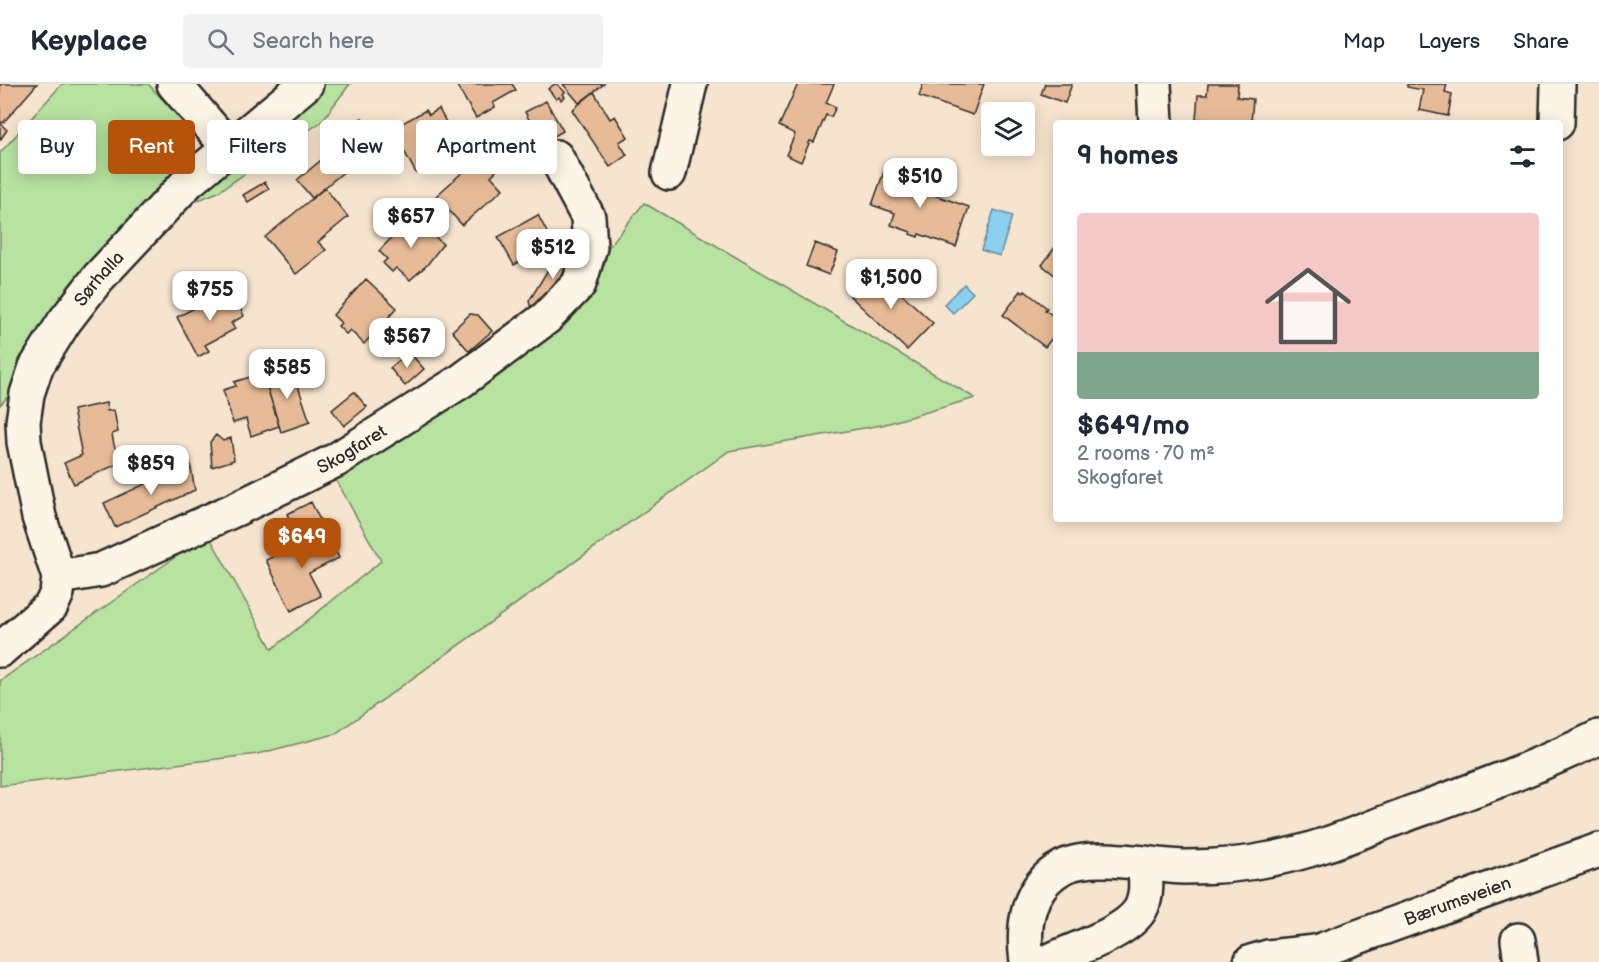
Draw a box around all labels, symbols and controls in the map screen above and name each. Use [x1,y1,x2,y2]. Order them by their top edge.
search box [183,14,603,68]
text: Keyplace [30,25,147,58]
icon: search [204,25,237,58]
text: Search here [252,28,374,55]
text: Map [1343,29,1385,54]
text: Layers [1418,29,1480,54]
text: Share [1513,29,1569,54]
map controls [981,102,1035,156]
button: layers [981,102,1035,156]
chip: Buy [18,120,96,174]
chip: Rent [108,120,195,174]
chip: Filters [207,120,308,174]
chip: New [320,120,404,174]
chip: Apartment [416,120,557,174]
icon: filters [1506,140,1539,173]
text: 9 homes [1077,141,1178,172]
pin: $510 [884,158,956,209]
text: $510 [897,165,943,189]
pin: $657 [375,198,447,249]
text: $657 [387,205,435,229]
pin: $512 [517,229,589,280]
text: $512 [530,236,576,260]
street label: Sørhalla [70,247,129,311]
icon: home [1254,252,1362,360]
pin: $1,500 [842,259,940,310]
text: $1,500 [860,266,922,290]
pin: $755 [174,271,246,322]
text: $755 [186,278,234,302]
pin: $567 [371,318,443,369]
text: $567 [383,325,431,349]
pin: $585 [251,349,323,400]
text: $585 [263,356,311,380]
text: $649/mo [1077,411,1190,442]
street label: Skogfaret [314,420,391,479]
text: 2 rooms · 70 m² [1077,442,1215,466]
pin: $859 [115,445,187,496]
text: $859 [127,452,175,476]
text: Skogfaret [1077,466,1163,490]
pin: $649 [266,518,338,569]
text: $649 [278,525,326,549]
street label: Bærumsveien [1401,873,1514,930]

